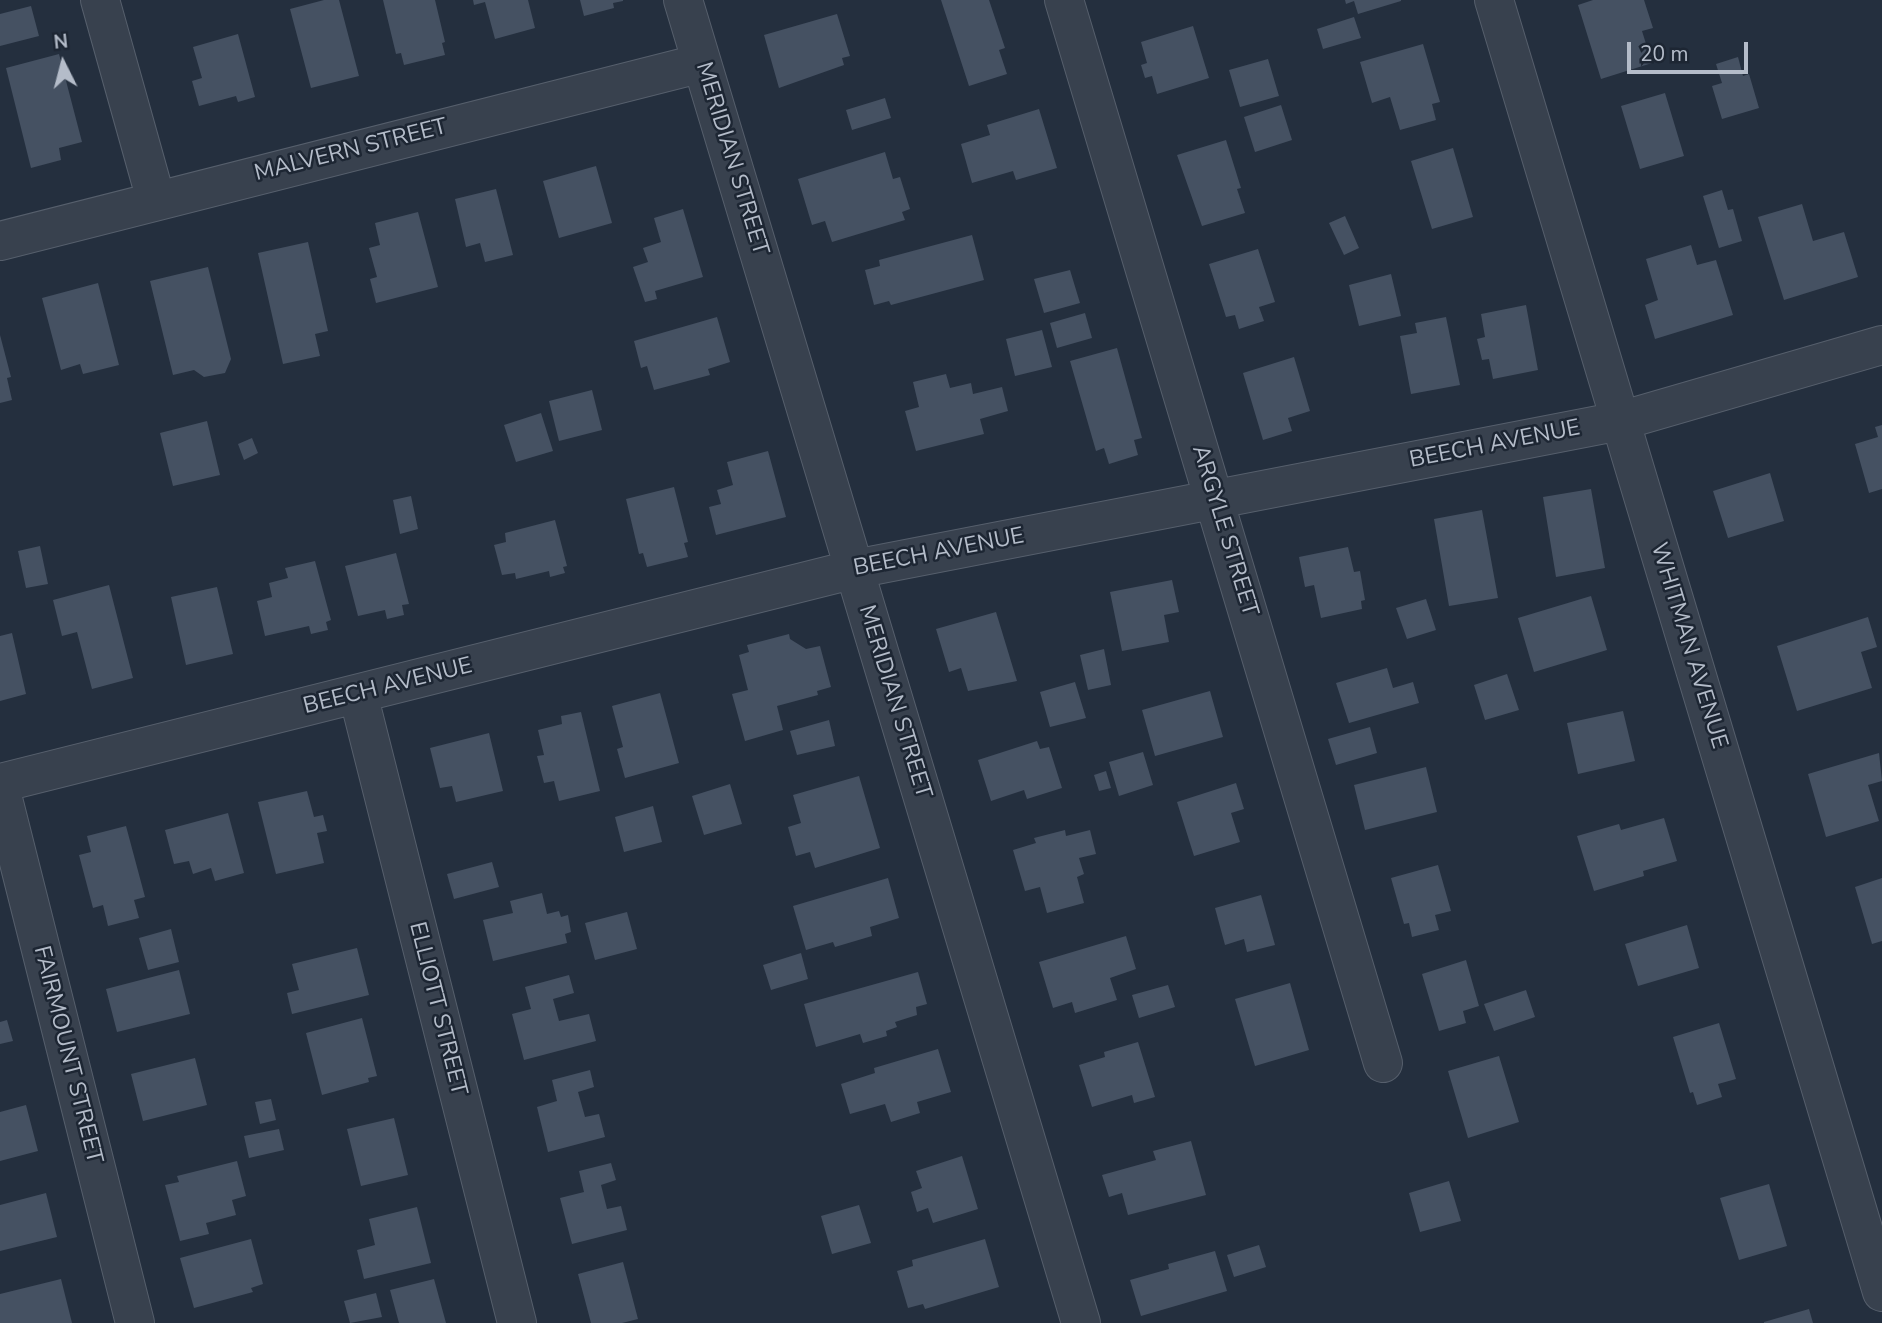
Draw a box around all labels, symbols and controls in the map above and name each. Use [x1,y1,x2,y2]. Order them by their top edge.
north arrow [28,28,98,98]
text: N [52,28,69,56]
scale bar [1630,28,1751,72]
text: 20 m [1640,40,1689,68]
street label: MERIDIAN STREET [689,59,773,259]
street label: MALVERN STREET [252,114,450,188]
street label: BEECH AVENUE [1407,415,1583,475]
street label: ARGYLE STREET [1185,442,1263,620]
street label: BEECH AVENUE [851,523,1027,583]
street label: WHITMAN AVENUE [1644,540,1732,752]
street label: MERIDIAN STREET [852,602,936,802]
street label: BEECH AVENUE [301,653,475,721]
street label: ELLIOTT STREET [402,919,472,1099]
street label: FAIRMOUNT STREET [27,943,107,1167]

